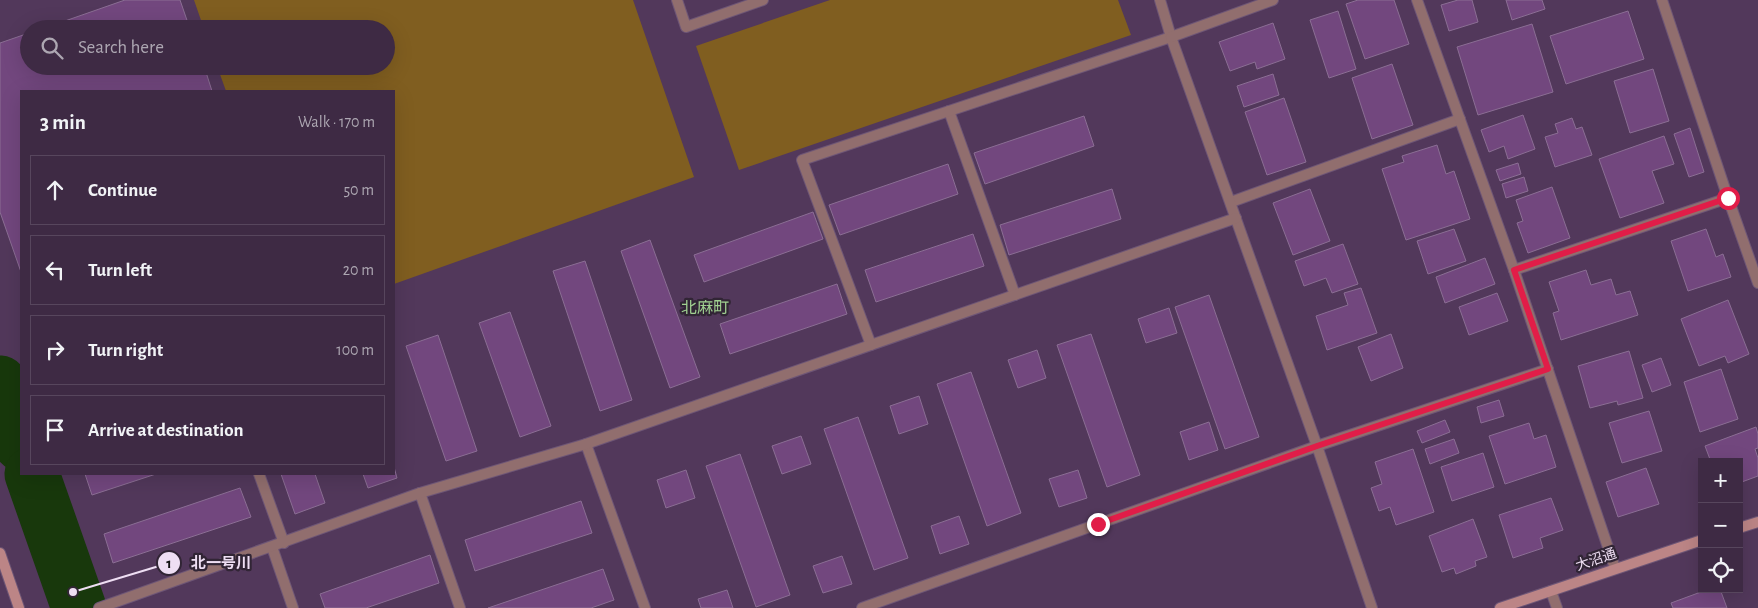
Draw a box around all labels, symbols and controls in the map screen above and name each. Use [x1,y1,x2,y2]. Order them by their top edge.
search box [20,20,395,75]
icon: search [38,34,66,62]
text: Search here [78,38,164,57]
text: 3 min [40,112,86,133]
text: Walk · 170 m [298,114,375,130]
icon: ahead [41,176,69,204]
text: Continue [88,181,157,200]
text: 50 m [343,182,374,198]
route start [1717,187,1740,210]
icon: left [41,256,69,284]
text: Turn left [88,261,152,280]
text: 20 m [343,262,374,278]
district label: 北麻町 [681,299,729,316]
icon: right [41,336,69,364]
text: Turn right [88,341,163,360]
text: 100 m [336,342,374,358]
icon: arrive [41,416,69,444]
text: Arrive at destination [88,421,244,440]
map controls [1698,458,1743,593]
button: + [1698,458,1743,503]
button: − [1698,503,1743,548]
route end [1087,513,1110,536]
street label: 大沼通 [1574,546,1618,573]
callout: 北一号川 [156,548,261,578]
button: locate [1698,548,1743,593]
text: 北一号川 [191,555,251,571]
text: 1 [166,556,172,571]

